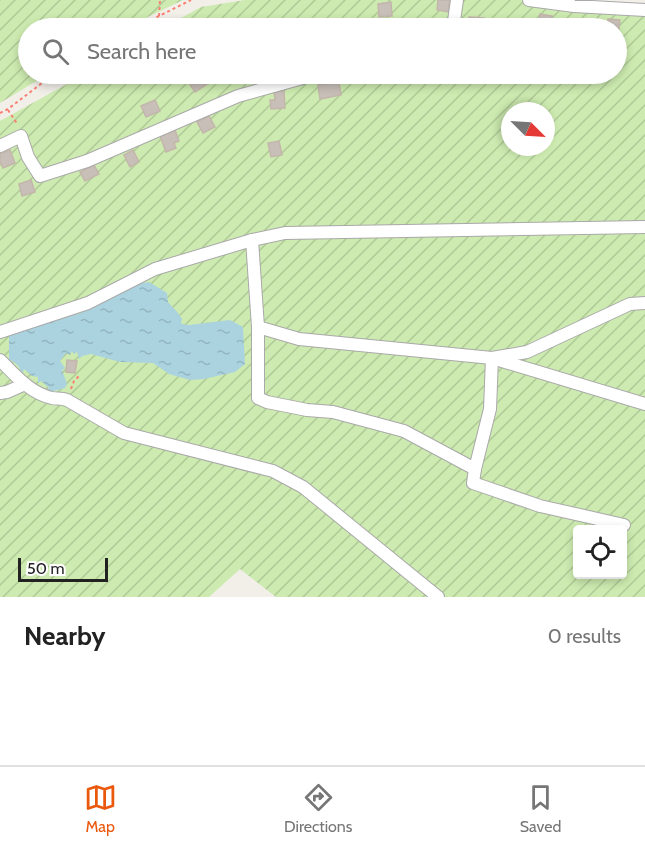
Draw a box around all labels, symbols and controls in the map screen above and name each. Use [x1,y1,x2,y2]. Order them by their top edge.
search box [18,18,627,84]
icon: search [39,35,72,68]
text: Search here [87,38,196,65]
north arrow [501,102,555,156]
map controls [573,525,627,579]
button: locate [573,525,627,579]
scale bar [18,555,108,582]
text: 50 m [27,559,64,578]
text: Nearby [24,620,105,652]
text: 0 results [548,624,621,648]
tab: Map [84,781,117,836]
tab: Directions [284,781,352,836]
tab: Saved [520,781,561,836]

